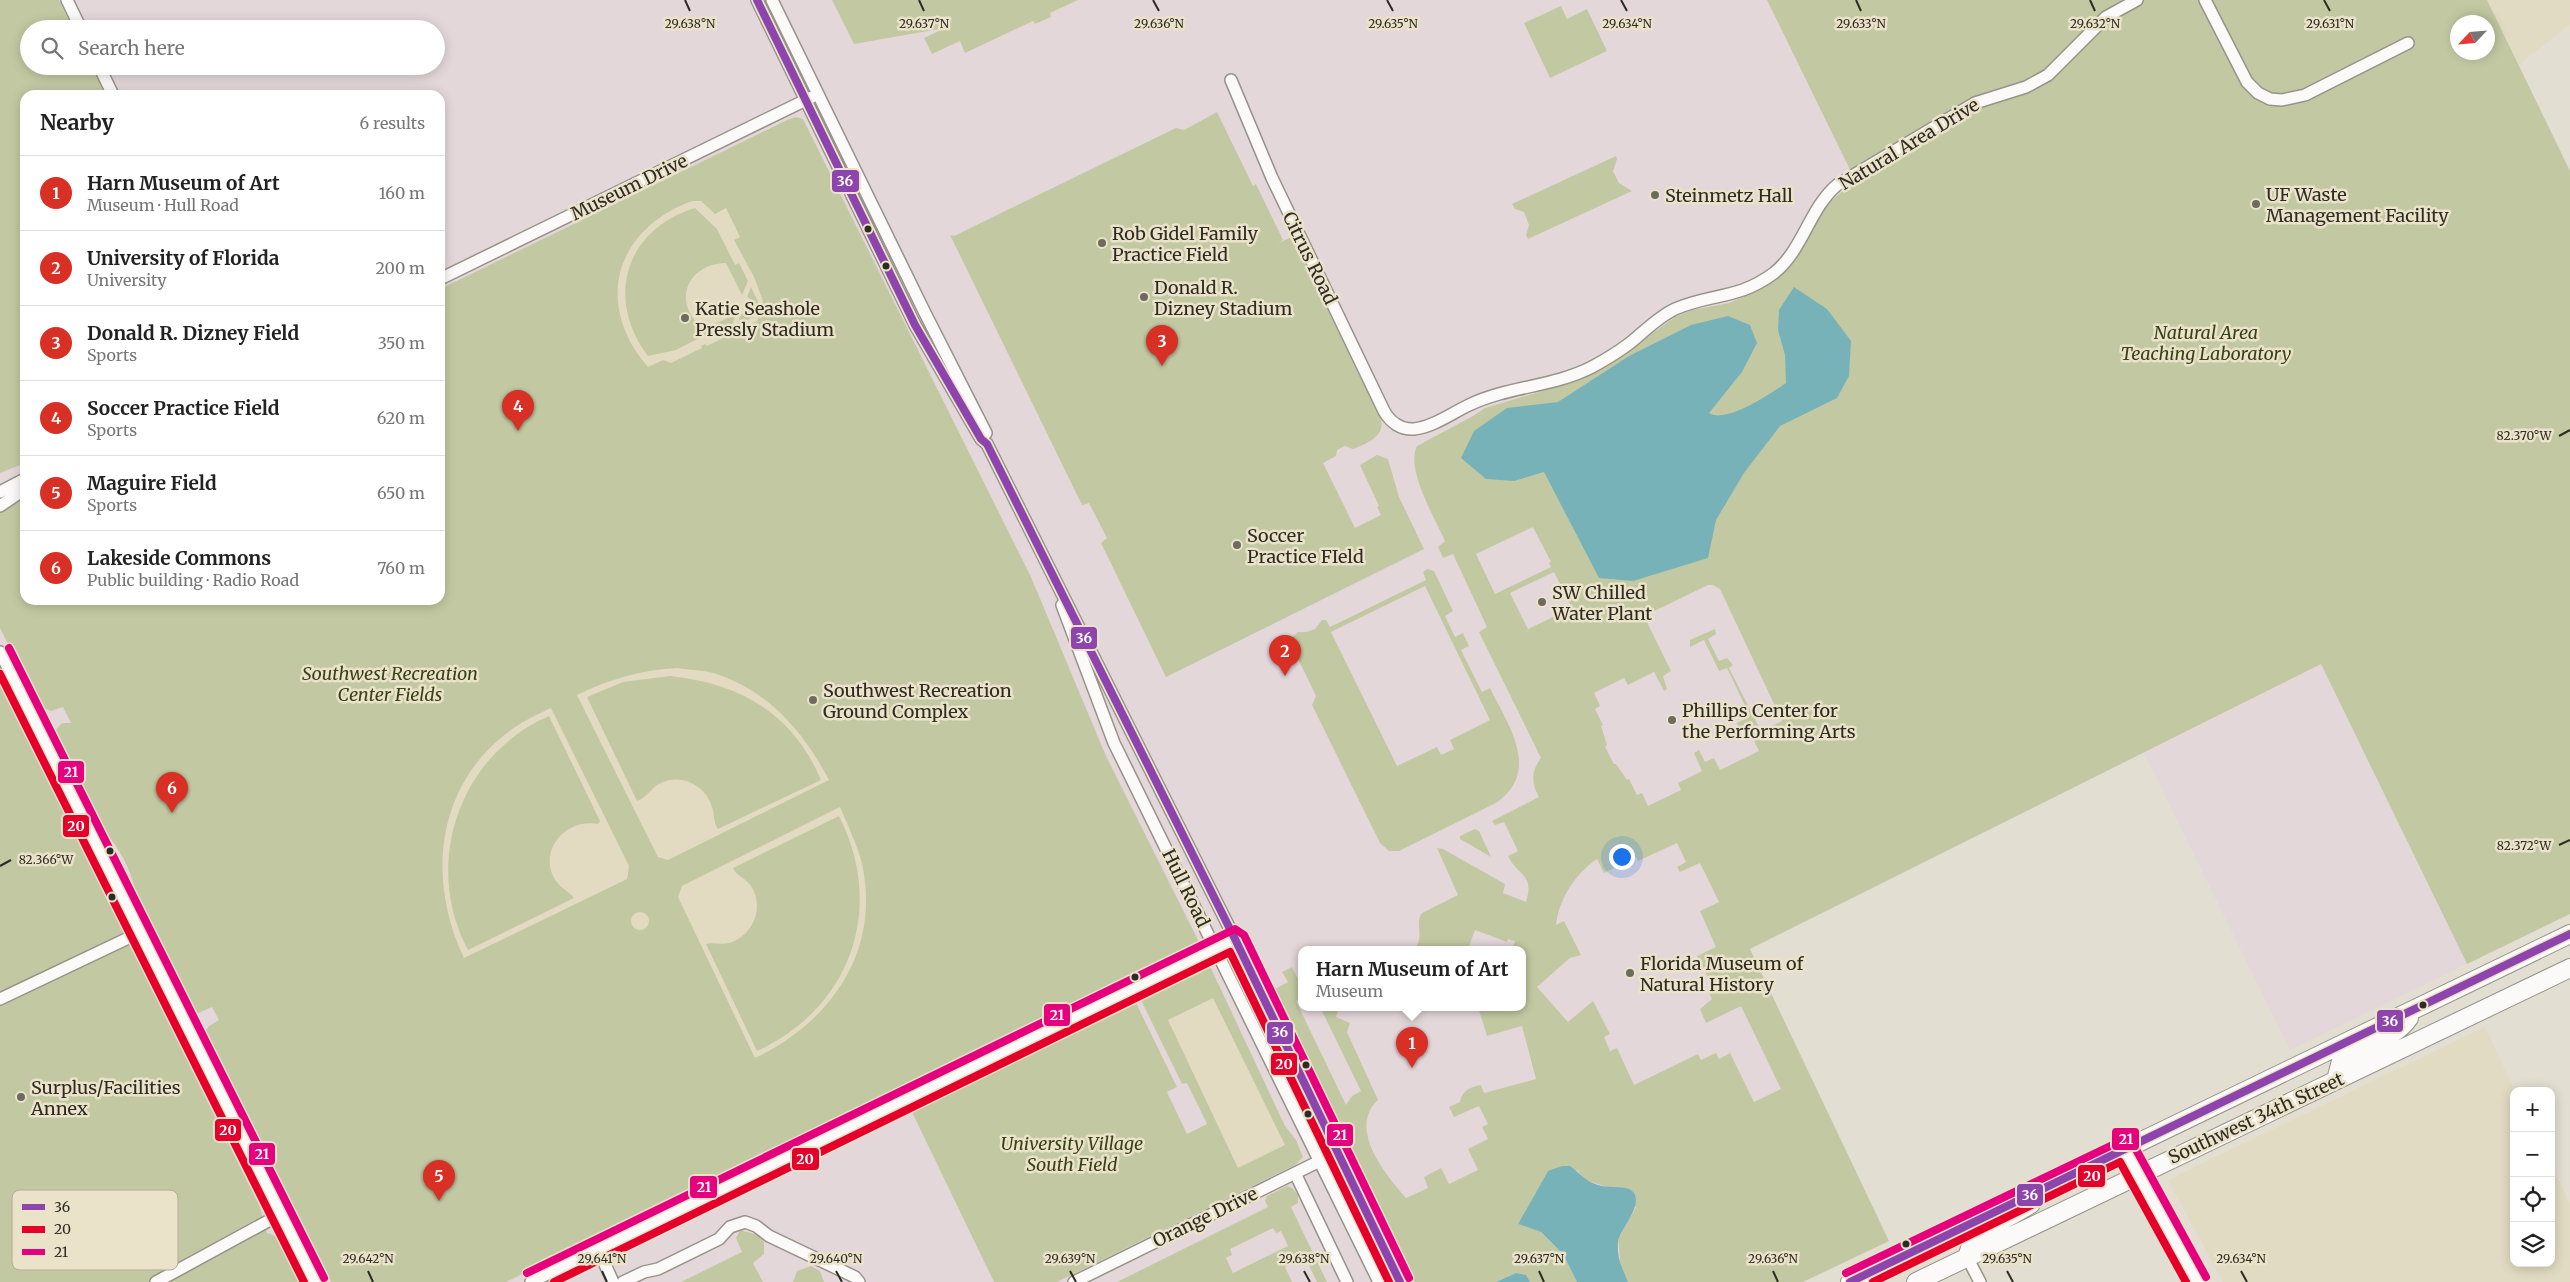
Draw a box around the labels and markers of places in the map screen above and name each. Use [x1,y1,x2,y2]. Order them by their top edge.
place label: UF Waste Management Facility [2266,183,2449,227]
place label: Steinmetz Hall [1665,184,1793,207]
marker: Steinmetz Hall [1649,189,1661,201]
marker: UF Waste Management Facility [2250,198,2262,210]
place label: Rob Gidel Family Practice Field [1112,222,1259,266]
unlabelled marker [863,224,873,234]
marker: Rob Gidel Family Practice Field [1096,237,1108,249]
unlabelled marker [881,261,891,271]
place label: Donald R. Dizney Stadium [1154,276,1292,320]
marker: Donald R. Dizney Stadium [1138,291,1150,303]
place label: Katie Seashole Pressly Stadium [695,297,834,341]
marker: Katie Seashole Pressly Stadium [679,312,691,324]
pin: 3 [1146,325,1178,366]
pin: 4 [502,390,534,431]
place label: Soccer Practice FIeld [1247,524,1364,568]
marker: Soccer Practice FIeld [1231,539,1243,551]
place label: SW Chilled Water Plant [1551,581,1652,625]
marker: SW Chilled Water Plant [1536,596,1548,608]
pin: 2 [1269,635,1301,676]
place label: Southwest Recreation Ground Complex [823,679,1012,723]
marker: Southwest Recreation Ground Complex [807,694,819,706]
place label: Phillips Center for the Performing Arts [1682,699,1856,743]
marker: Phillips Center for the Performing Arts [1666,714,1678,726]
pin: 6 [156,772,188,813]
unlabelled marker [105,846,115,856]
unlabelled marker [107,892,117,902]
place label: Florida Museum of Natural History [1640,952,1804,996]
marker: Florida Museum of Natural History [1624,967,1636,979]
unlabelled marker [1130,972,1140,982]
unlabelled marker [2418,1000,2428,1010]
pin: 1 [1396,1027,1428,1068]
unlabelled marker [1301,1060,1311,1070]
place label: Surplus/Facilities Annex [30,1076,181,1120]
marker: Surplus/Facilities Annex [15,1091,27,1103]
unlabelled marker [1303,1109,1313,1119]
pin: 5 [423,1160,455,1201]
unlabelled marker [1901,1239,1911,1249]

